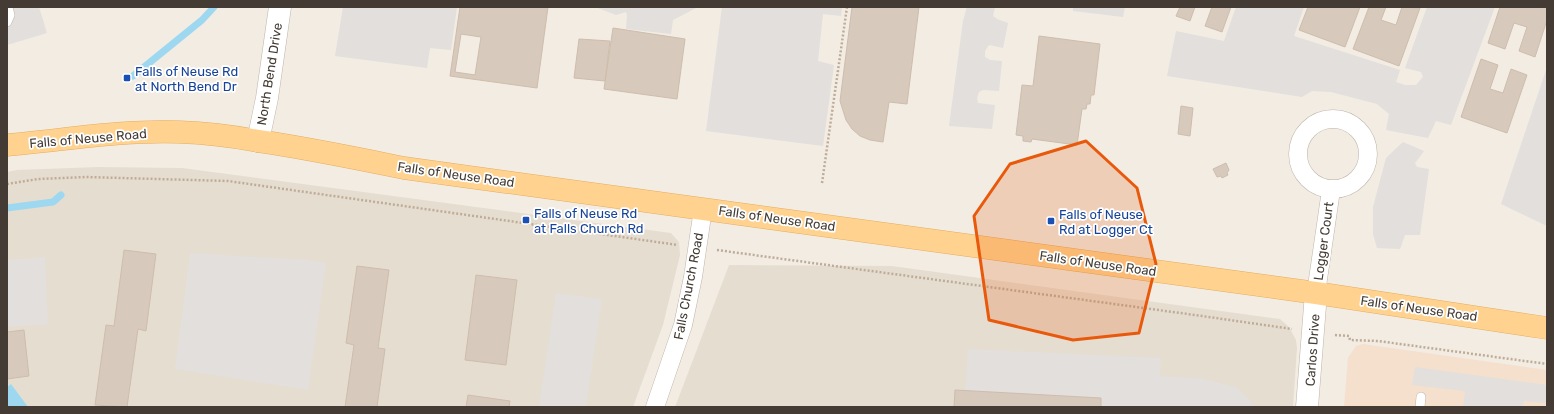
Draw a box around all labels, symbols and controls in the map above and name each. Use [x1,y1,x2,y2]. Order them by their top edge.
street label: North Bend Drive [254,22,285,126]
place label: Falls of Neuse Rd at North Bend Dr [135,64,238,94]
marker: Falls of Neuse Rd at North Bend Dr [122,73,132,83]
street label: Falls of Neuse Road [29,126,147,151]
street label: Falls of Neuse Road [397,159,515,190]
street label: Logger Court [1311,201,1337,281]
street label: Falls of Neuse Road [718,203,836,234]
place label: Falls of Neuse Rd at Falls Church Rd [534,206,644,236]
place label: Falls of Neuse Rd at Logger Ct [1059,207,1153,238]
marker: Falls of Neuse Rd at Falls Church Rd [521,215,531,225]
marker: Falls of Neuse Rd at Logger Ct [1046,216,1056,226]
street label: Falls Church Road [671,231,706,341]
street label: Falls of Neuse Road [1039,248,1157,279]
street label: Falls of Neuse Road [1360,293,1478,324]
street label: Carlos Drive [1302,313,1323,387]

